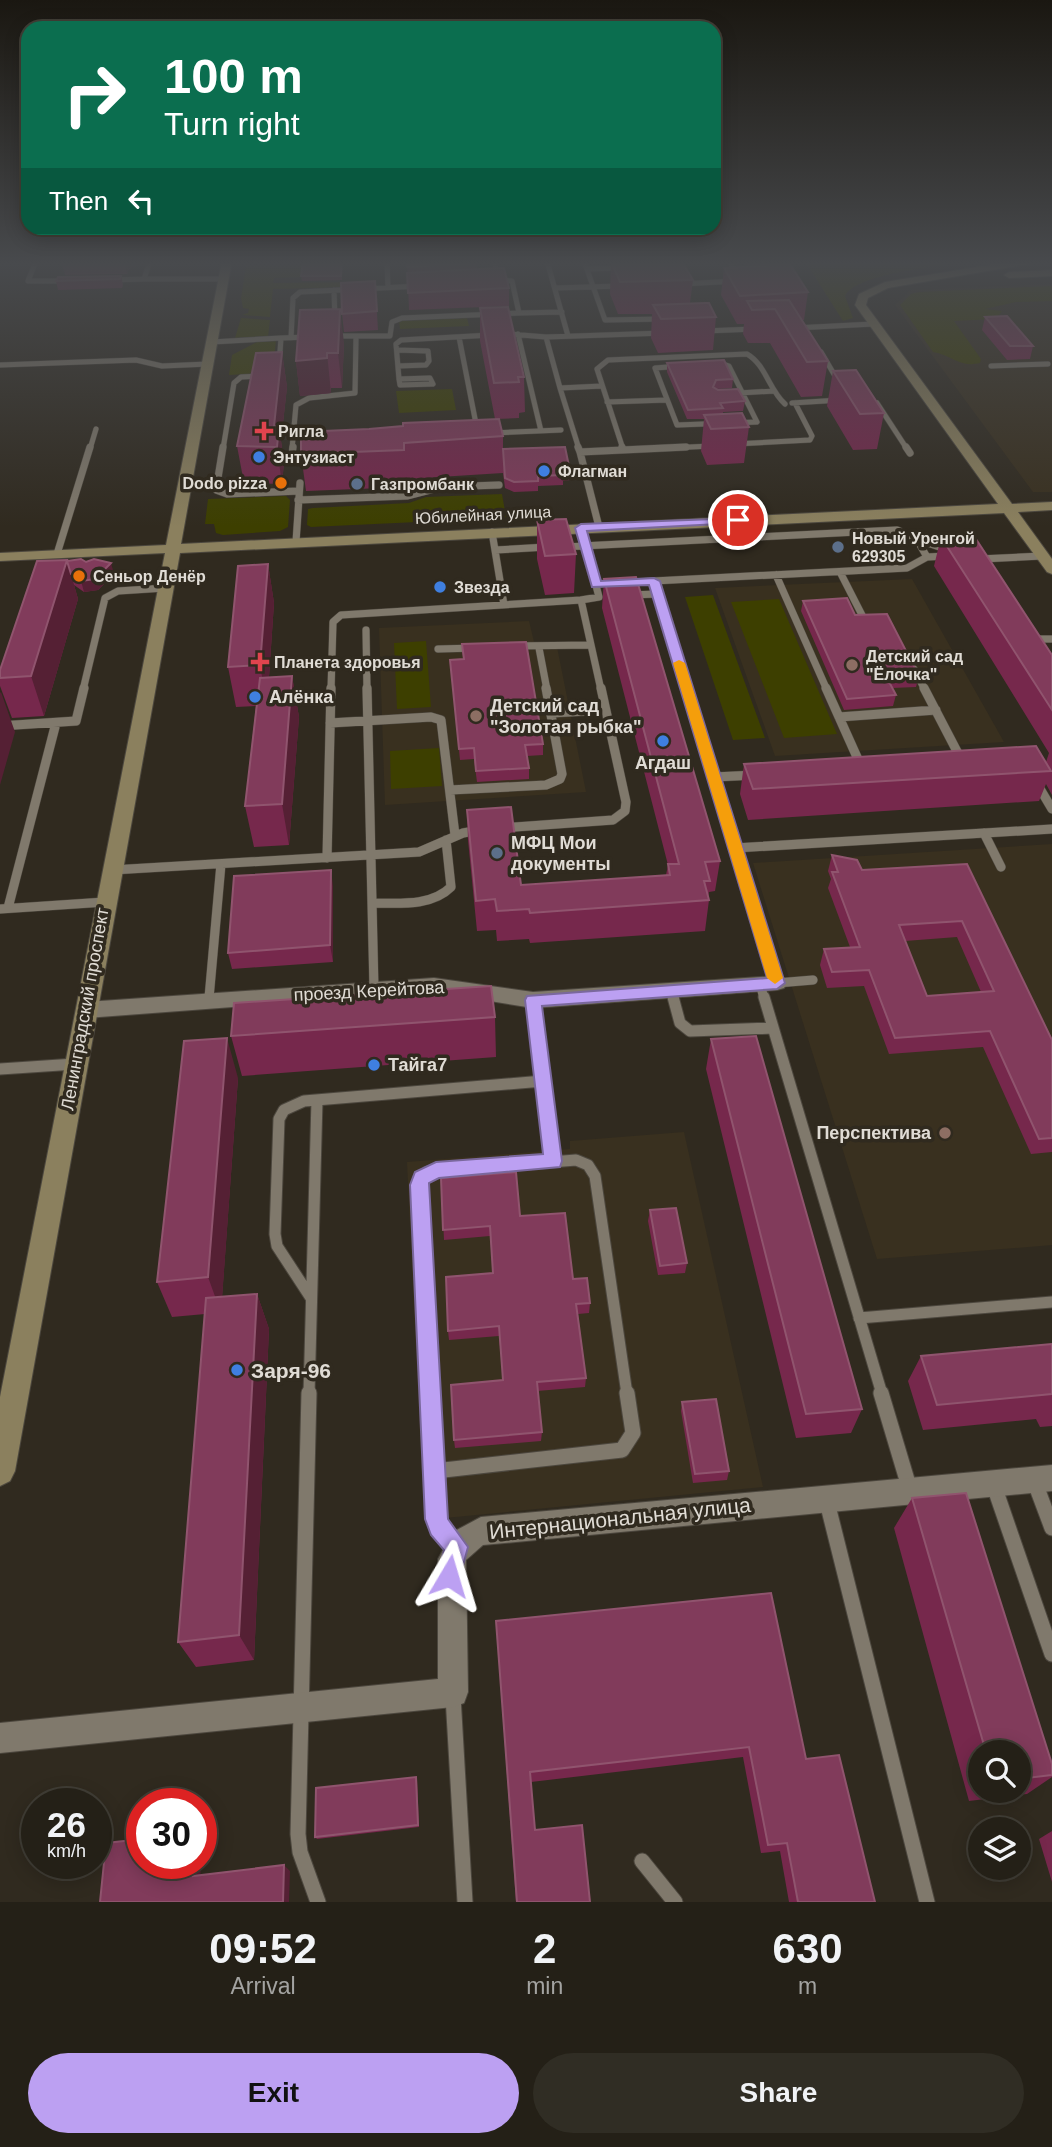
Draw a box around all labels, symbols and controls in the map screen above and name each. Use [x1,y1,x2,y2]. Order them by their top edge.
icon: right [49,49,140,140]
text: 100 m [164,49,303,103]
text: Turn right [164,106,300,142]
icon: left [122,182,160,220]
text: Then [49,186,108,216]
marker: Ригла [256,423,272,439]
place label: Ригла [278,423,324,440]
marker: Энтузиаст [251,449,267,465]
place label: Энтузиаст [273,449,355,466]
marker: Флагман [536,463,552,479]
place label: Флагман [558,463,627,480]
place label: Dodo pizza [183,475,267,492]
marker: Dodo pizza [273,475,289,491]
marker: Газпромбанк [349,476,365,492]
place label: Газпромбанк [371,476,475,493]
pin [708,490,768,550]
icon: arrive [719,501,757,539]
street label: Юбилейная улица [415,503,552,527]
place label: Новый Уренгой 629305 [852,530,975,565]
marker: Новый Уренгой 629305 [830,539,846,555]
marker: Сеньор Денёр [71,568,87,584]
place label: Сеньор Денёр [93,568,206,585]
marker: Звезда [432,579,448,595]
place label: Звезда [454,579,510,596]
place label: Детский сад "Ёлочка" [866,648,963,683]
marker: Планета здоровья [252,654,268,670]
place label: Планета здоровья [274,654,421,671]
marker: Детский сад "Ёлочка" [844,657,860,673]
place label: Алёнка [269,687,334,707]
marker: Алёнка [247,689,263,705]
place label: Детский сад "Золотая рыбка" [490,696,641,737]
marker: Детский сад "Золотая рыбка" [468,708,484,724]
marker: Агдаш [655,733,671,749]
place label: Агдаш [635,753,691,773]
place label: МФЦ Мои документы [511,833,611,874]
marker: МФЦ Мои документы [489,845,505,861]
street label: Ленинградский проспект [57,906,113,1112]
street label: проезд Керейтова [293,977,446,1005]
place label: Тайга7 [388,1055,447,1075]
marker: Тайга7 [366,1057,382,1073]
place label: Перспектива [816,1123,932,1143]
marker: Перспектива [937,1125,953,1141]
place label: Заря-96 [251,1359,331,1382]
marker: Заря-96 [229,1362,245,1378]
street label: Интернациональная улица [488,1493,752,1543]
position arrow [412,1539,486,1613]
map controls [968,1740,1031,1880]
button: search [968,1740,1031,1803]
speed limit sign: 30 [126,1788,217,1879]
text: 26 [47,1805,86,1844]
button: layers [968,1817,1031,1880]
text: km/h [47,1841,86,1861]
text: 09:52 [209,1925,317,1972]
text: 2 [533,1925,556,1972]
text: 630 [773,1925,843,1972]
text: Arrival [230,1973,296,1999]
text: min [526,1973,563,1999]
text: m [798,1973,817,1999]
button: Exit [28,2053,519,2133]
button: Share [533,2053,1024,2133]

